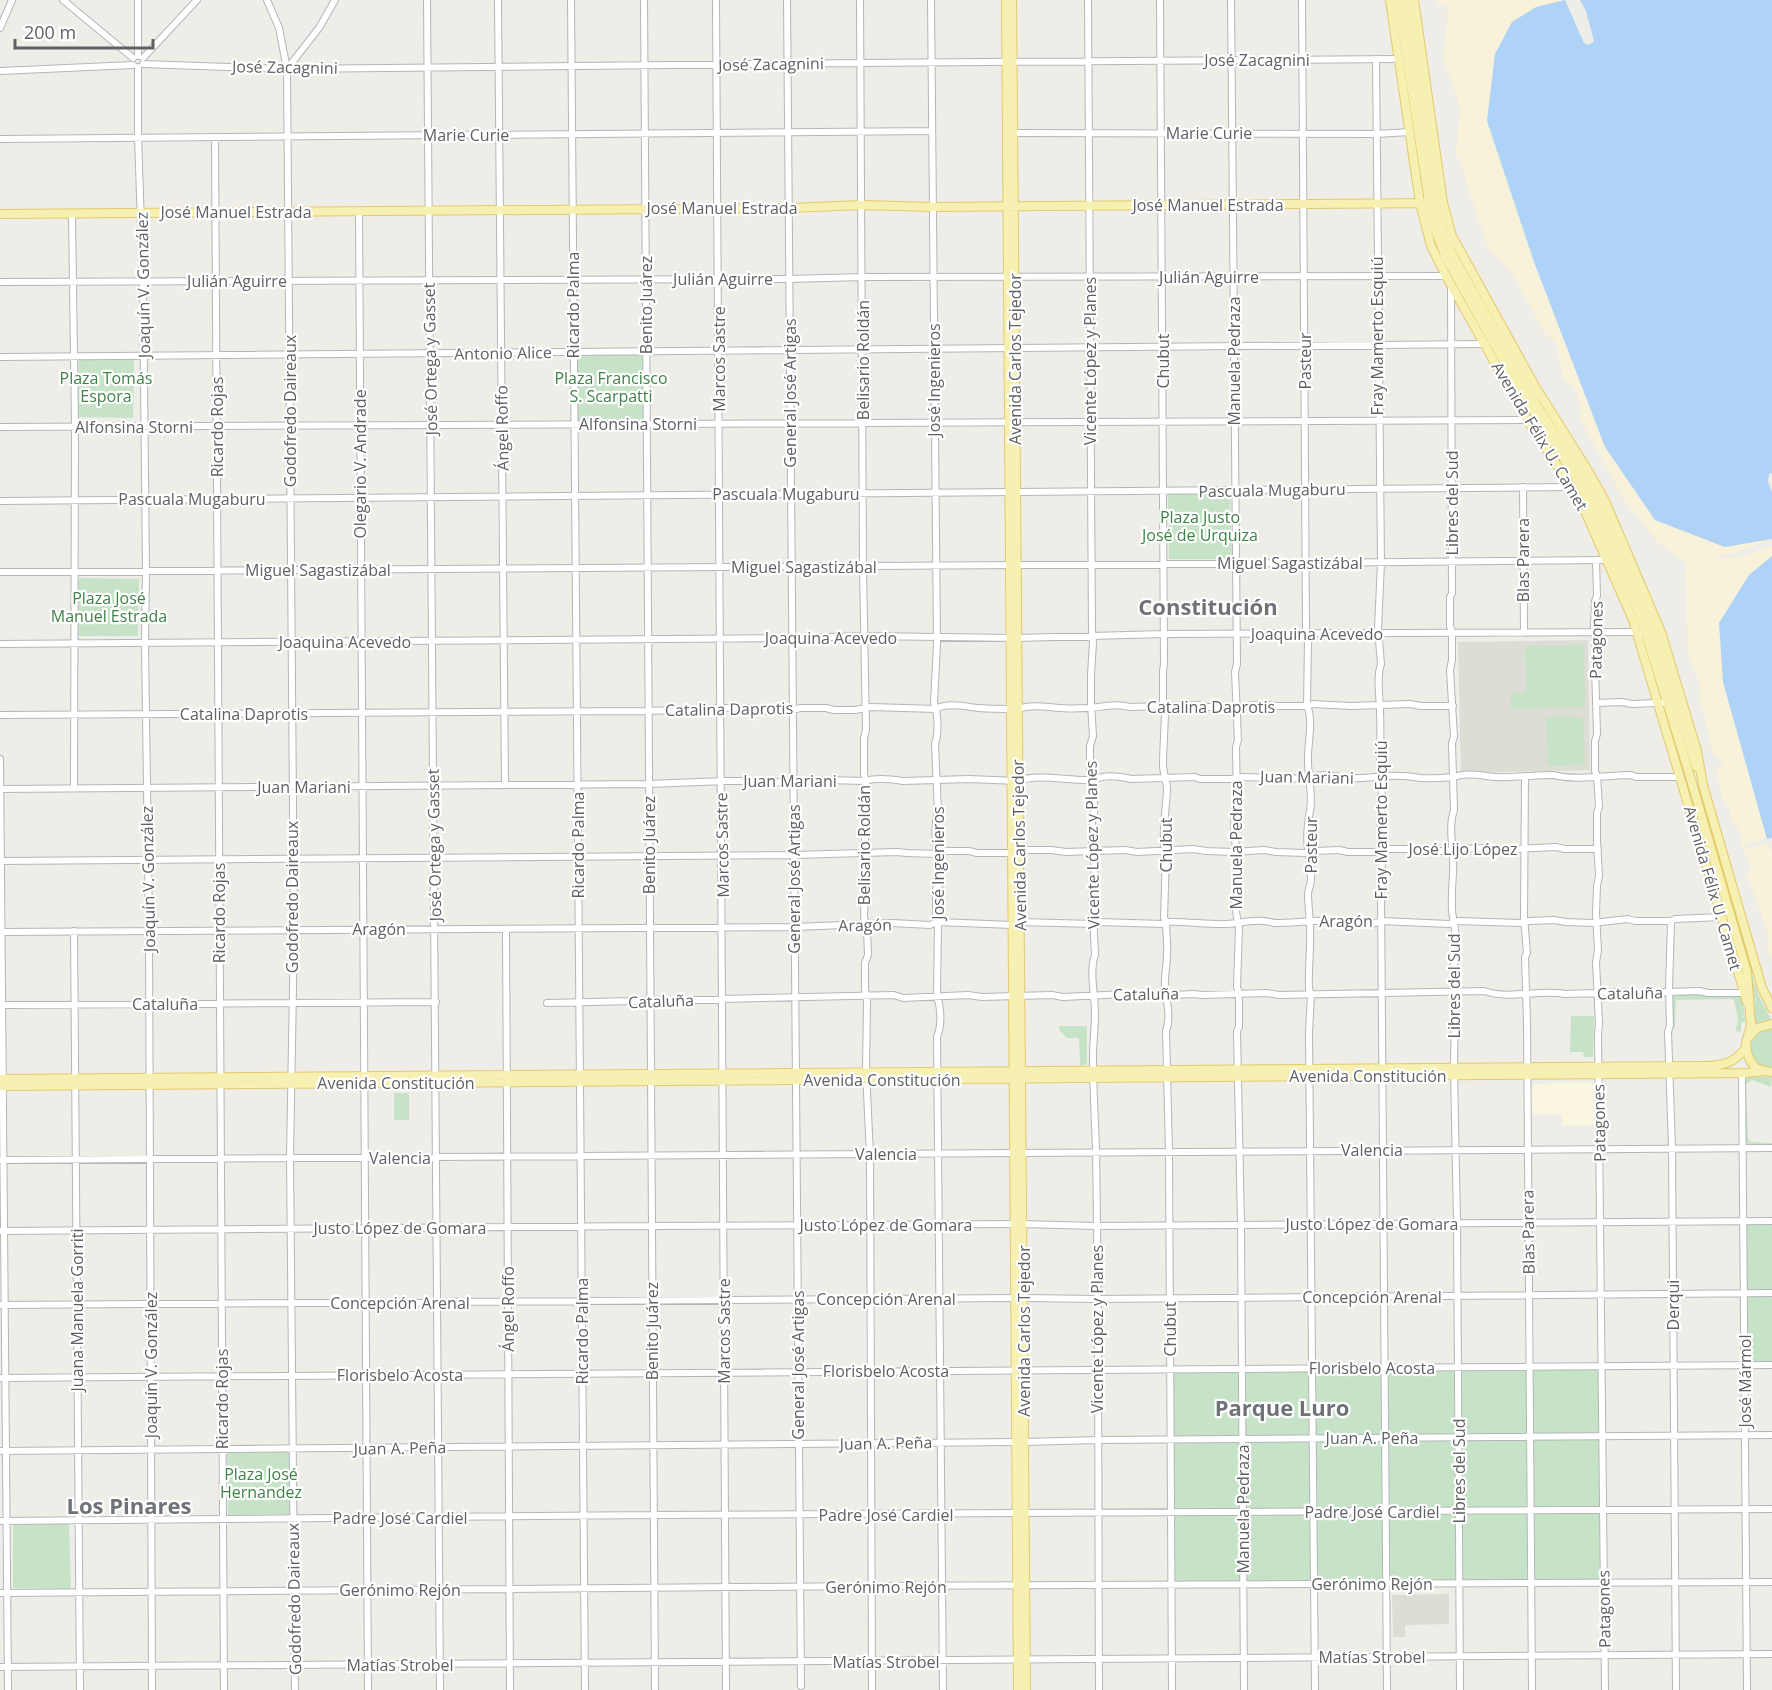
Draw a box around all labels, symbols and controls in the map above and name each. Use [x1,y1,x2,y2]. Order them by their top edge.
scale bar [15,12,153,50]
text: 200 m [24,20,76,44]
street label: José Zacagnini [1202,49,1310,71]
street label: José Zacagnini [716,52,824,76]
street label: José Zacagnini [230,55,338,79]
street label: Marie Curie [1166,122,1252,144]
street label: Marie Curie [423,124,509,146]
street label: José Manuel Estrada [1130,194,1284,216]
street label: José Manuel Estrada [644,197,798,219]
street label: José Manuel Estrada [158,201,312,223]
street label: Joaquín V. González [131,212,155,360]
street label: Ricardo Palma [562,252,584,358]
street label: Benito Juárez [635,256,657,354]
street label: Fray Mamerto Esquiú [1366,257,1388,415]
street label: Julián Aguirre [1157,266,1259,288]
street label: Julián Aguirre [671,268,773,290]
street label: Julián Aguirre [185,270,287,292]
street label: Avenida Carlos Tejedor [1004,273,1026,445]
street label: Vicente López y Planes [1079,277,1101,445]
street label: José Ortega y Gasset [418,282,442,438]
street label: Manuela Pedraza [1223,296,1245,426]
street label: Belisario Roldán [852,300,874,420]
street label: Marcos Sastre [708,306,730,412]
street label: General José Artigas [779,318,801,468]
street label: José Ingenieros [923,323,945,439]
street label: Pasteur [1294,332,1316,390]
street label: Chubut [1152,333,1174,389]
street label: Godofredo Daireaux [279,334,301,487]
street label: Antonio Alice [454,341,552,365]
street label: Avenida Félix U. Camet [1487,357,1593,515]
park label: Plaza Tomás Espora [60,367,152,407]
park label: Plaza Francisco S. Scarpatti [554,367,668,407]
street label: Ricardo Rojas [206,377,228,477]
street label: Ángel Roffo [490,385,514,471]
street label: Olegario V. Andrade [349,389,371,539]
street label: Alfonsina Storni [579,413,697,435]
street label: Alfonsina Storni [75,416,193,438]
street label: Libres del Sud [1441,451,1463,555]
street label: Pascuala Mugaburu [1198,478,1346,502]
street label: Pascuala Mugaburu [712,483,860,505]
street label: Pascuala Mugaburu [118,488,266,510]
park label: Plaza Justo José de Urquiza [1140,506,1258,546]
street label: Blas Parera [1512,518,1534,602]
street label: Miguel Sagastizábal [1217,552,1363,574]
street label: Miguel Sagastizábal [731,556,877,578]
street label: Miguel Sagastizábal [245,559,391,581]
park label: Plaza José Manuel Estrada [51,587,167,627]
district label: Constitución [1138,591,1278,621]
street label: Patagones [1584,601,1608,679]
street label: Joaquina Acevedo [1249,623,1383,645]
street label: Joaquina Acevedo [763,627,897,649]
street label: Joaquina Acevedo [277,631,411,653]
street label: Catalina Daprotis [1147,696,1275,718]
street label: Catalina Daprotis [665,697,793,721]
street label: Catalina Daprotis [180,703,308,725]
street label: Fray Mamerto Esquiú [1370,741,1392,899]
street label: Avenida Carlos Tejedor [1006,759,1031,931]
street label: Vicente López y Planes [1080,761,1104,929]
street label: Juan Mariani [1258,765,1354,789]
street label: José Ortega y Gasset [422,768,446,924]
street label: Juan Mariani [741,770,837,792]
street label: Juan Mariani [255,776,351,798]
street label: Manuela Pedraza [1225,780,1247,910]
street label: Belisario Roldán [853,785,875,905]
street label: Ricardo Palma [567,792,589,898]
street label: Marcos Sastre [710,792,734,898]
street label: Benito Juárez [638,796,660,894]
street label: Avenida Félix U. Camet [1679,803,1747,973]
street label: General José Artigas [783,804,805,954]
street label: Joaquín V. González [136,806,160,954]
street label: José Ingenieros [927,806,949,922]
street label: Pasteur [1300,816,1322,874]
street label: Chubut [1155,817,1177,873]
street label: Godofredo Daireaux [281,820,303,973]
street label: José Lijo López [1406,838,1518,860]
street label: Ricardo Rojas [208,863,230,963]
street label: Aragón [1319,910,1373,932]
street label: Aragón [838,914,892,936]
street label: Aragón [352,918,406,940]
street label: Libres del Sud [1443,934,1465,1038]
street label: Cataluña [1597,981,1663,1005]
street label: Cataluña [1113,982,1179,1006]
street label: Cataluña [628,989,694,1013]
street label: Cataluña [132,993,198,1015]
street label: Avenida Constitución [1289,1065,1447,1087]
street label: Avenida Constitución [803,1069,961,1091]
street label: Avenida Constitución [317,1072,475,1094]
street label: Patagones [1587,1084,1611,1162]
street label: Valencia [1341,1139,1403,1161]
street label: Valencia [855,1143,917,1165]
street label: Valencia [369,1147,431,1169]
street label: Blas Parera [1516,1190,1540,1274]
street label: Justo López de Gomara [1284,1213,1458,1235]
street label: Justo López de Gomara [798,1214,972,1236]
street label: Justo López de Gomara [312,1217,486,1239]
street label: Juana Manuela Gorriti [66,1229,88,1393]
street label: Avenida Carlos Tejedor [1013,1245,1035,1417]
street label: Vicente López y Planes [1086,1245,1108,1413]
street label: Ángel Roffo [497,1266,519,1352]
street label: Ricardo Palma [571,1278,593,1384]
street label: Marcos Sastre [713,1278,735,1384]
street label: Derqui [1662,1280,1684,1330]
street label: Benito Juárez [641,1282,663,1380]
street label: Concepción Arenal [1302,1286,1442,1308]
street label: Concepción Arenal [816,1288,956,1310]
street label: General José Artigas [787,1290,809,1440]
street label: Joaquín V. González [140,1292,162,1440]
street label: Concepción Arenal [330,1292,470,1314]
street label: Chubut [1159,1301,1181,1357]
street label: José Mármol [1734,1335,1756,1429]
street label: Ricardo Rojas [211,1349,233,1449]
street label: Florisbelo Acosta [1309,1357,1435,1379]
street label: Florisbelo Acosta [823,1360,949,1382]
street label: Florisbelo Acosta [337,1364,463,1386]
district label: Parque Luro [1215,1392,1349,1422]
street label: Libres del Sud [1448,1419,1470,1523]
street label: Juan A. Peña [1324,1427,1418,1449]
street label: Juan A. Peña [837,1431,933,1455]
street label: Juan A. Peña [351,1436,447,1460]
street label: Manuela Pedraza [1232,1444,1254,1574]
park label: Plaza José Hernandez [220,1463,302,1503]
district label: Los Pinares [67,1490,192,1520]
street label: Padre José Cardiel [1304,1501,1440,1523]
street label: Padre José Cardiel [818,1504,954,1526]
street label: Padre José Cardiel [332,1507,468,1529]
street label: Godofredo Daireaux [282,1522,306,1675]
street label: Patagones [1592,1570,1616,1648]
street label: Gerónimo Rejón [1311,1573,1433,1595]
street label: Gerónimo Rejón [825,1576,947,1598]
street label: Gerónimo Rejón [339,1579,461,1601]
street label: Matías Strobel [1318,1646,1426,1668]
street label: Matías Strobel [832,1651,940,1673]
street label: Matías Strobel [346,1654,454,1676]

